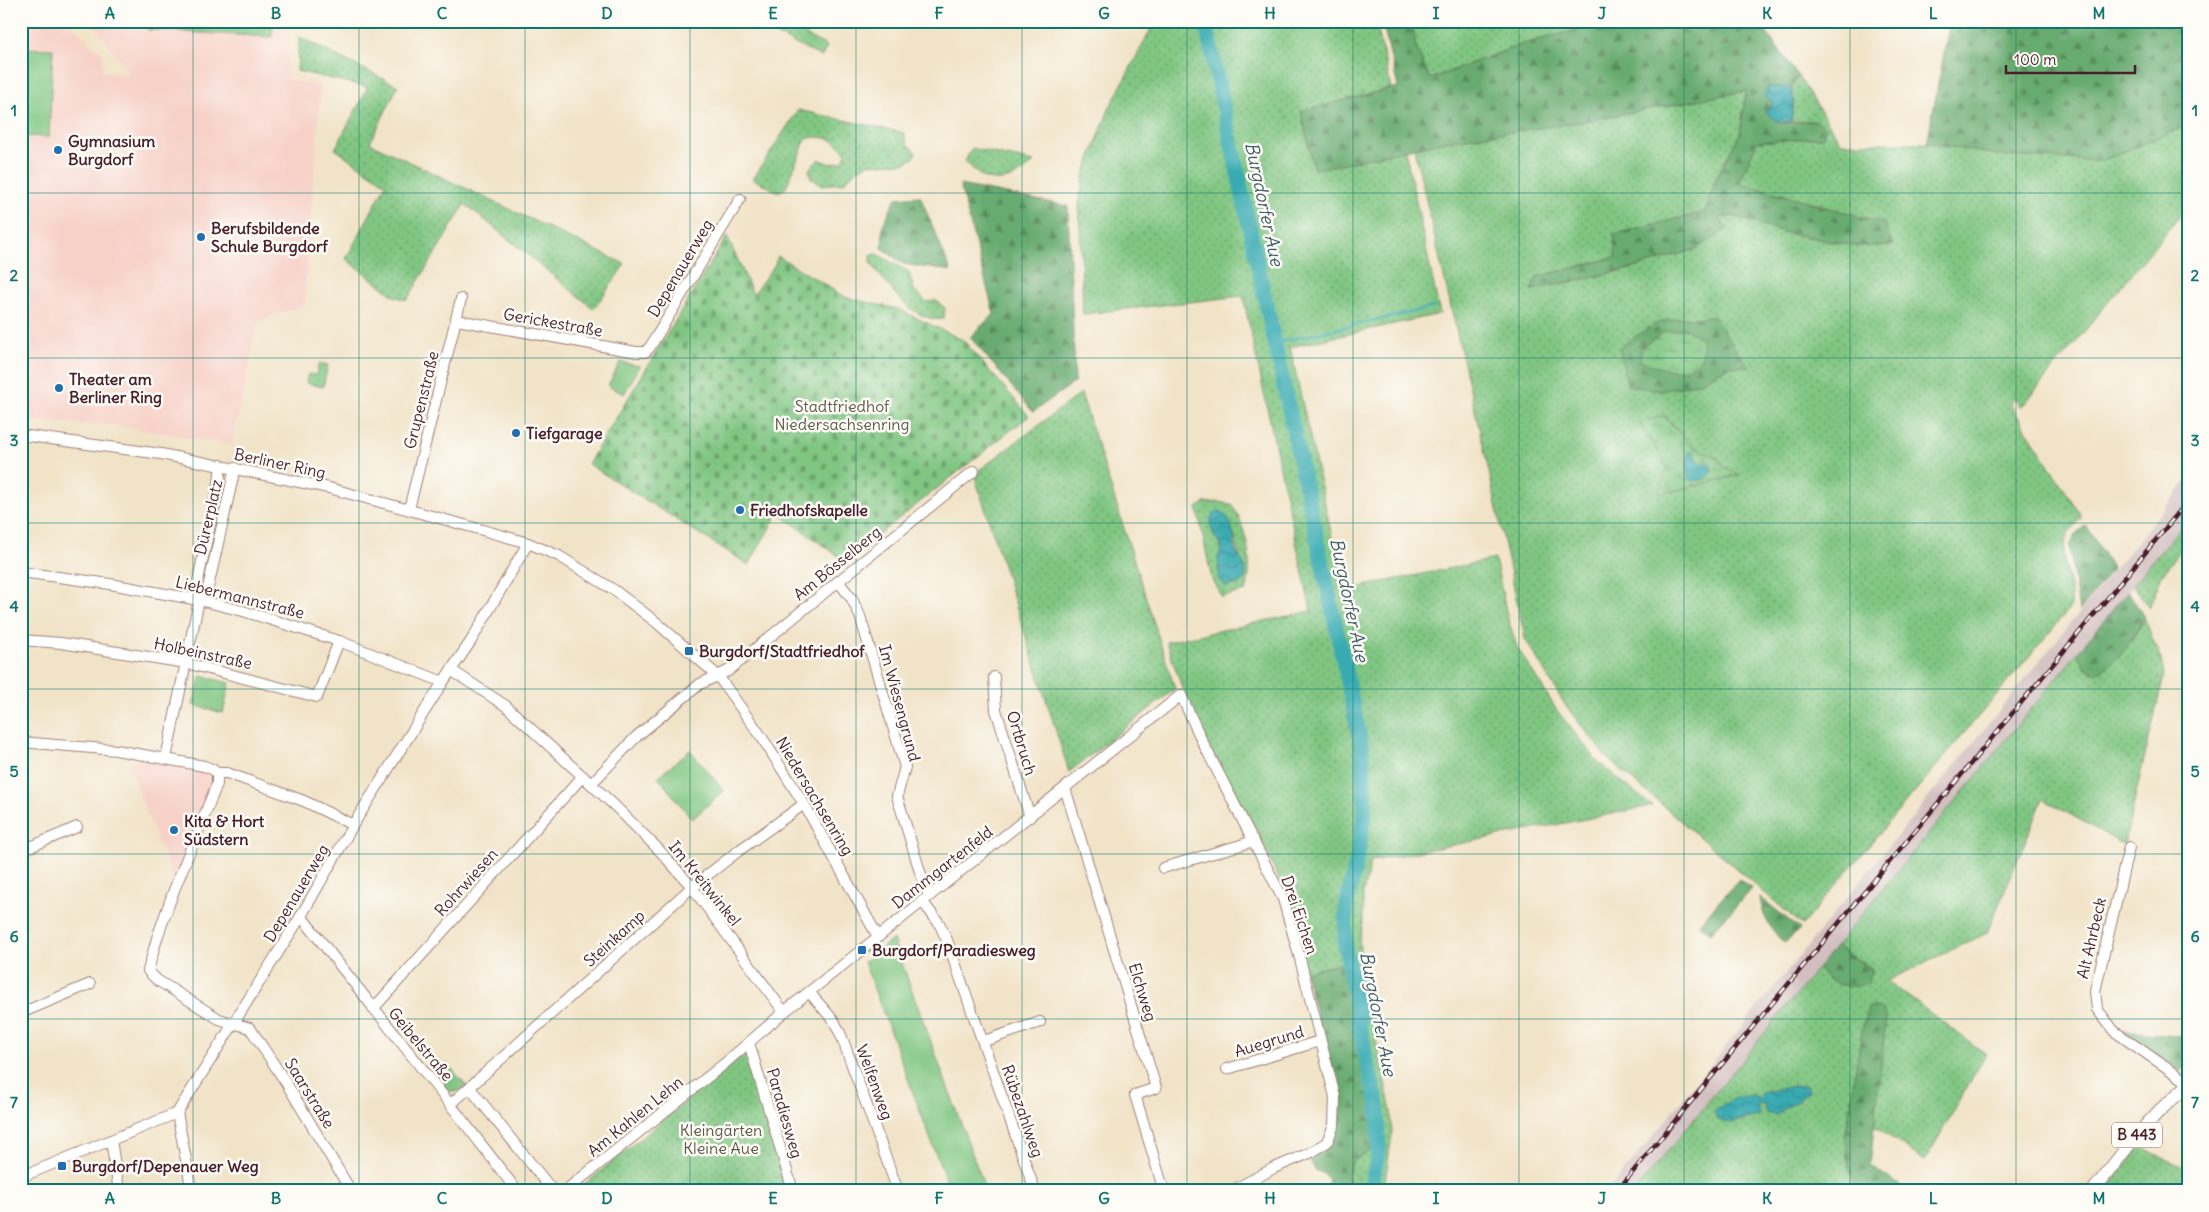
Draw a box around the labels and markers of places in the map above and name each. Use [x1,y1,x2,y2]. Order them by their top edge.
place label: Gymnasium Burgdorf [68,131,155,170]
marker: Gymnasium Burgdorf [52,144,64,156]
place label: Berufsbildende Schule Burgdorf [211,218,329,257]
marker: Berufsbildende Schule Burgdorf [195,231,207,243]
place label: Theater am Berliner Ring [69,369,162,408]
marker: Theater am Berliner Ring [53,382,65,394]
place label: Tiefgarage [526,423,603,444]
marker: Tiefgarage [510,427,522,439]
place label: Friedhofskapelle [750,500,868,521]
marker: Friedhofskapelle [734,504,746,516]
place label: Burgdorf/Stadtfriedhof [699,641,865,662]
marker: Burgdorf/Stadtfriedhof [683,645,695,657]
place label: Kita & Hort Südstern [184,811,265,849]
marker: Kita & Hort Südstern [168,824,180,836]
place label: Burgdorf/Paradiesweg [872,940,1036,961]
marker: Burgdorf/Paradiesweg [856,944,868,956]
place label: Burgdorf/Depenauer Weg [72,1156,259,1177]
marker: Burgdorf/Depenauer Weg [56,1160,68,1172]

